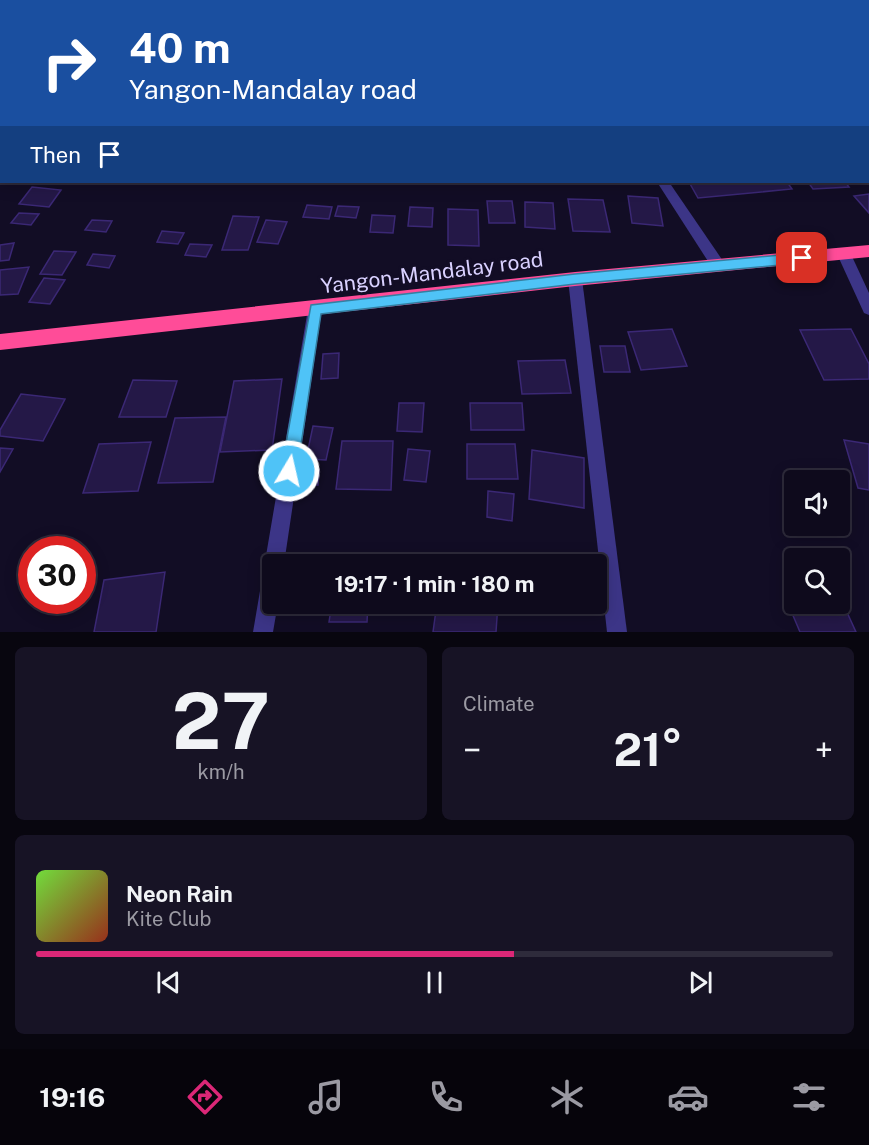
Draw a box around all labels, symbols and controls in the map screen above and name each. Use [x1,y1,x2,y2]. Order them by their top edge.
text: 40 m [129,23,231,72]
icon: right [30,24,108,102]
text: Yangon-Mandalay road [129,73,417,105]
icon: arrive [93,138,126,171]
text: Then [30,142,81,168]
pin [776,232,827,283]
icon: arrive [785,241,818,274]
street label: Yangon-Mandalay road [319,246,545,299]
position arrow [257,439,321,503]
map controls [784,470,850,614]
button: sound [784,470,850,536]
speed limit sign: 30 [18,536,96,614]
button: search [784,548,850,614]
text: 19:17 · 1 min · 180 m [334,571,535,597]
text: 27 [172,675,270,767]
text: Climate [463,692,535,716]
text: 21° [613,723,683,776]
text: − [463,731,481,769]
text: + [815,731,833,769]
text: km/h [197,760,245,784]
text: Neon Rain [126,881,233,907]
text: Kite Club [126,907,211,931]
icon: previous [152,966,185,999]
icon: pause [418,966,451,999]
icon: next [684,966,717,999]
icon: directions [184,1076,226,1118]
icon: music [305,1076,347,1118]
icon: phone [425,1076,467,1118]
icon: climate [546,1076,588,1118]
icon: car [667,1076,709,1118]
icon: filters [788,1076,830,1118]
text: 19:16 [39,1081,105,1113]

